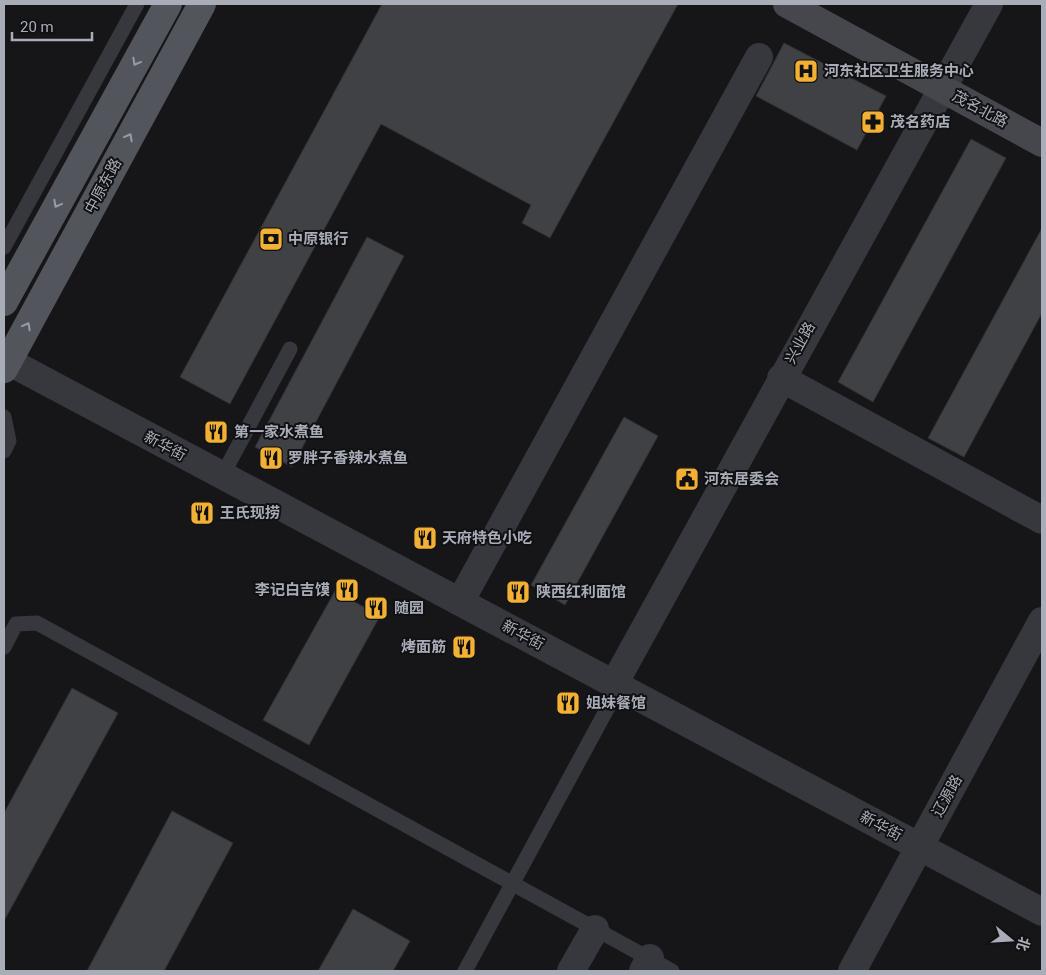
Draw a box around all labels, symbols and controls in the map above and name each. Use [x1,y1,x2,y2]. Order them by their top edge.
scale bar [12,10,92,42]
text: 20 m [20,18,54,36]
one-way arrow [132,56,142,65]
hospital icon: 河东社区卫生服务中心 [793,58,819,84]
place label: 河东社区卫生服务中心 [824,62,974,80]
street label: 茂名北路 [949,87,1011,131]
pharmacy icon: 茂名药店 [860,109,886,135]
place label: 茂名药店 [890,113,950,131]
one-way arrow [123,134,133,143]
street label: 中原东路 [81,155,125,217]
one-way arrow [53,199,63,208]
bank icon: 中原银行 [258,226,284,252]
place label: 中原银行 [288,230,348,248]
street label: 兴业路 [781,319,819,367]
one-way arrow [21,323,31,332]
restaurant icon: 第一家水煮鱼 [203,419,229,445]
place label: 第一家水煮鱼 [234,423,324,441]
street label: 新华街 [141,427,189,465]
restaurant icon: 罗胖子香辣水煮鱼 [258,445,284,471]
place label: 罗胖子香辣水煮鱼 [288,449,408,467]
public building icon: 河东居委会 [674,466,700,492]
place label: 河东居委会 [704,470,779,488]
restaurant icon: 王氏现捞 [189,500,215,526]
place label: 王氏现捞 [220,504,280,522]
restaurant icon: 天府特色小吃 [412,525,438,551]
place label: 天府特色小吃 [442,529,532,547]
restaurant icon: 李记白吉馍 [334,577,360,603]
restaurant icon: 陕西红利面馆 [505,579,531,605]
place label: 李记白吉馍 [255,581,330,599]
place label: 陕西红利面馆 [536,583,626,601]
restaurant icon: 随园 [363,595,389,621]
place label: 随园 [394,599,424,617]
street label: 新华街 [499,616,547,654]
restaurant icon: 烤面筋 [451,634,477,660]
place label: 烤面筋 [401,638,446,656]
restaurant icon: 姐妹餐馆 [555,690,581,716]
place label: 姐妹餐馆 [586,694,646,712]
street label: 辽源路 [928,772,966,820]
street label: 新华街 [857,807,905,845]
north arrow [986,915,1036,965]
text: 北 [1014,935,1033,953]

